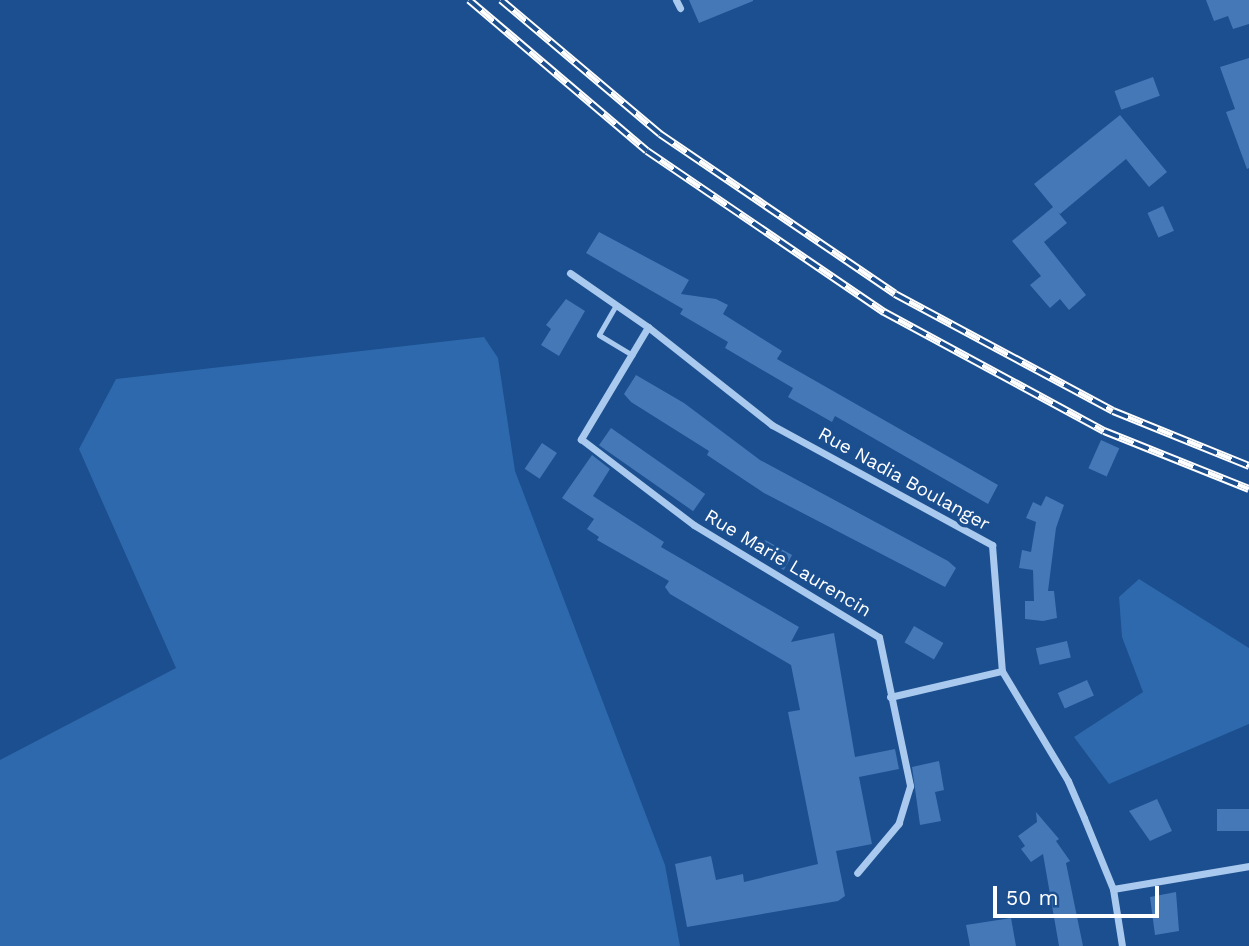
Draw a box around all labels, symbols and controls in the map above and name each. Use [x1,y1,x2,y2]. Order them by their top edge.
street label: Rue Nadia Boulanger [814,422,994,536]
street label: Rue Marie Laurencin [701,504,875,622]
scale bar [997,872,1163,916]
text: 50 m [1006,885,1058,910]

